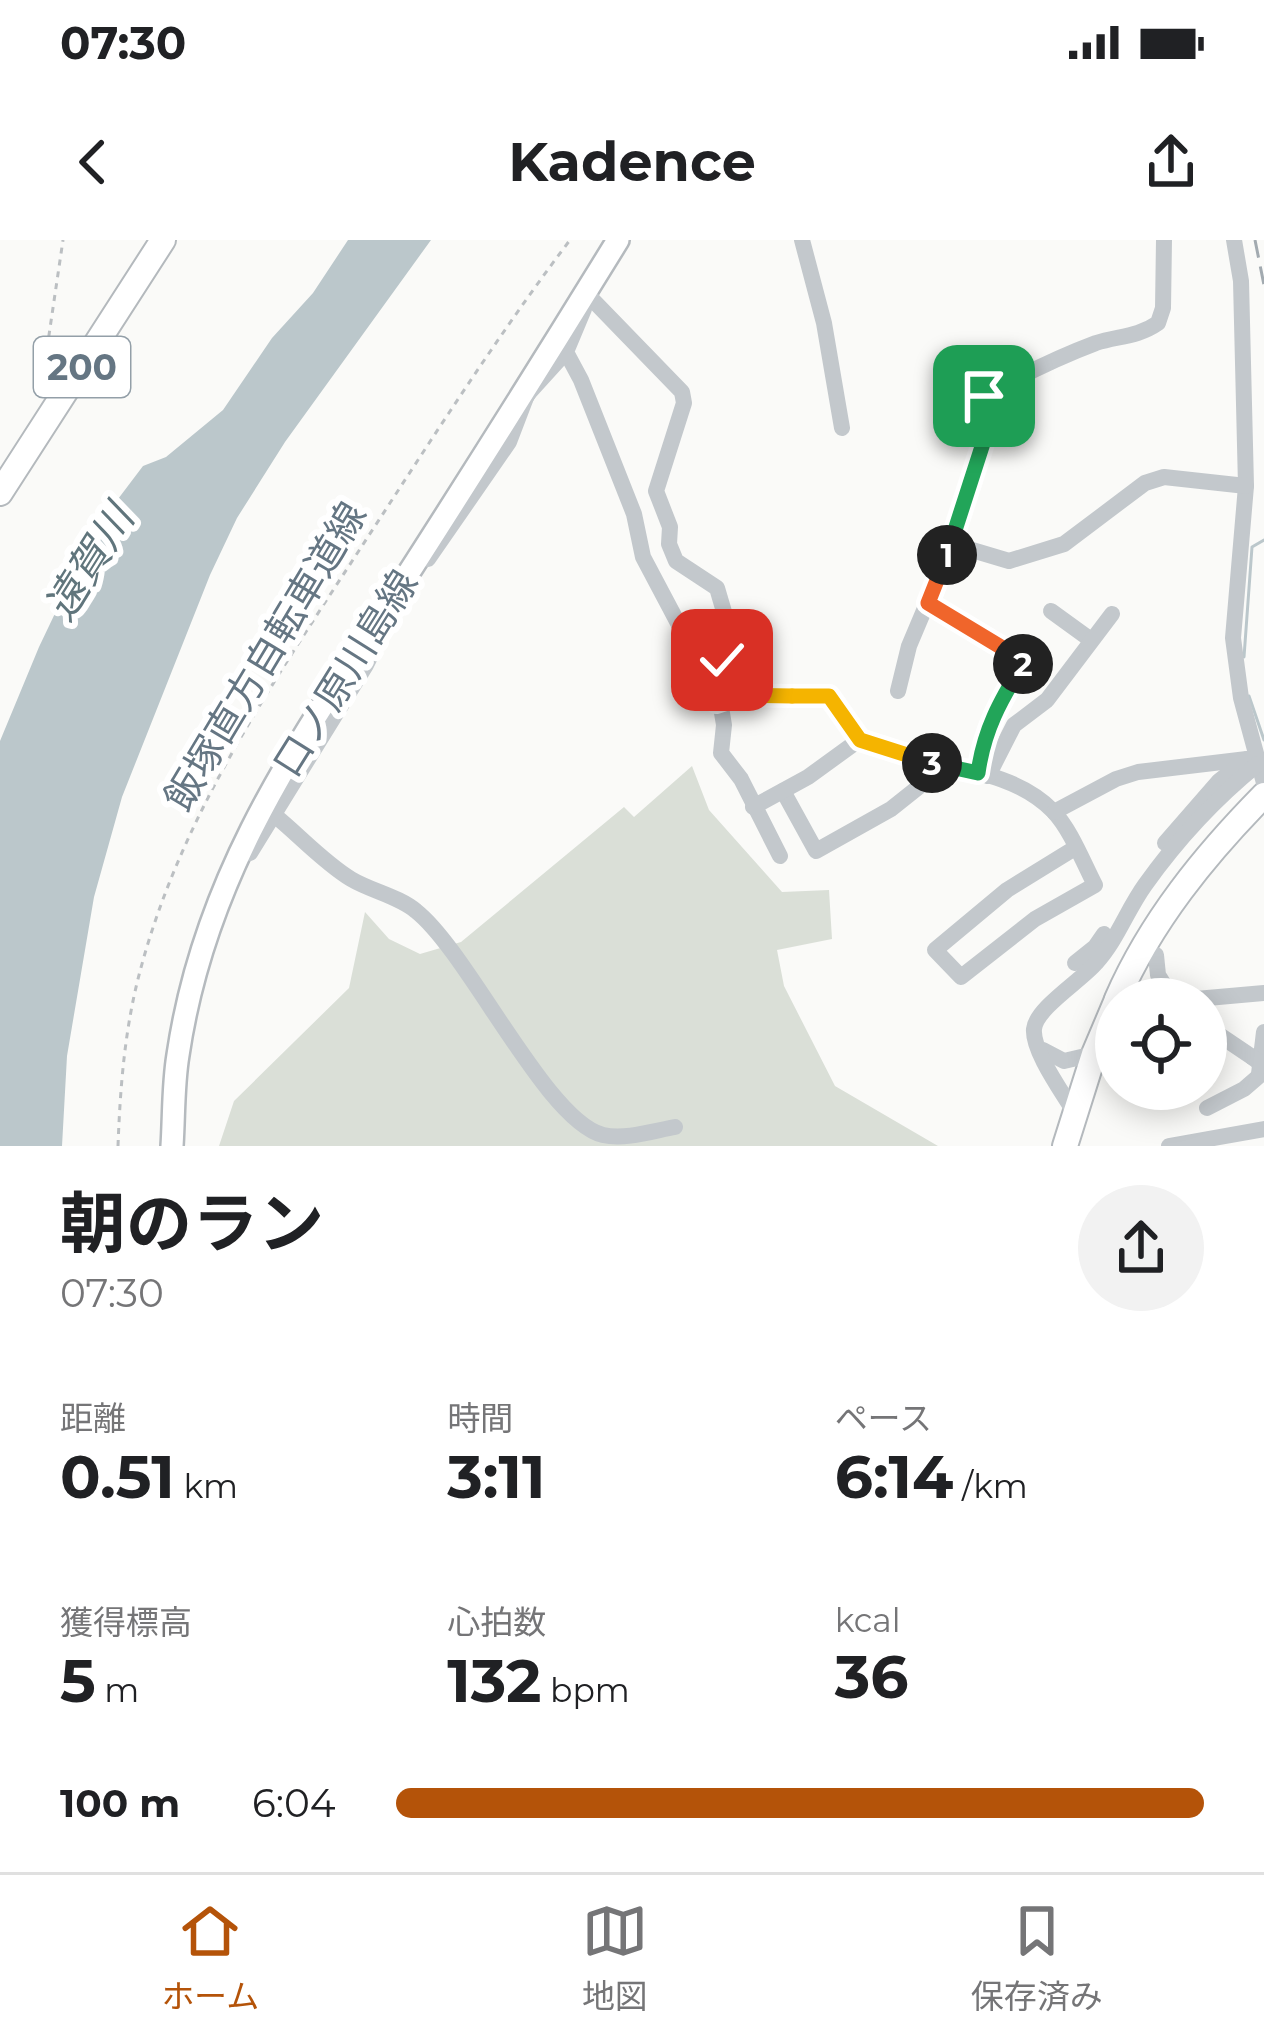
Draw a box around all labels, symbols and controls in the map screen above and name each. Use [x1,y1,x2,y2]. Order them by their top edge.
text: 07:30 [60,15,186,70]
icon: back [60,129,126,195]
text: Kadence [508,129,756,195]
icon: share [1138,129,1204,195]
road number: 200 [34,337,130,397]
pin [933,345,1035,447]
icon: arrive [951,363,1017,429]
water label: 遠賀川 [34,491,147,629]
street label: 飯塚直方自転車道線 [154,493,376,819]
pin: 1 [917,525,977,585]
text: 1 [941,535,953,575]
street label: 口ノ原川島線 [263,561,427,785]
pin [671,609,773,711]
icon: check [689,627,755,693]
pin: 2 [993,634,1053,694]
text: 2 [1013,644,1033,684]
pin: 3 [902,733,962,793]
text: 3 [922,743,942,783]
map controls [1095,978,1227,1110]
button: locate [1095,978,1227,1110]
text: 朝のラン [60,1183,324,1264]
button: share [1078,1185,1204,1311]
text: 07:30 [60,1269,164,1317]
text: 距離 [60,1398,126,1438]
text: 時間 [447,1398,513,1438]
text: ペース [835,1398,932,1438]
text: 0.51 [60,1440,175,1513]
text: 3:11 [447,1440,546,1513]
text: 6:14 [835,1440,953,1513]
text: km [175,1466,238,1506]
text: /km [953,1466,1028,1506]
text: kcal [835,1600,901,1640]
text: 獲得標高 [60,1602,192,1642]
text: 心拍数 [447,1602,546,1642]
text: 36 [835,1640,908,1713]
text: 5 [60,1644,96,1717]
text: 132 [447,1644,541,1717]
text: m [96,1670,139,1710]
text: bpm [541,1670,630,1710]
text: 100 m [60,1779,180,1827]
text: 6:04 [252,1779,336,1827]
tab: ホーム [161,1898,259,2018]
tab: 地図 [582,1898,648,2018]
tab: 保存済み [971,1898,1103,2018]

